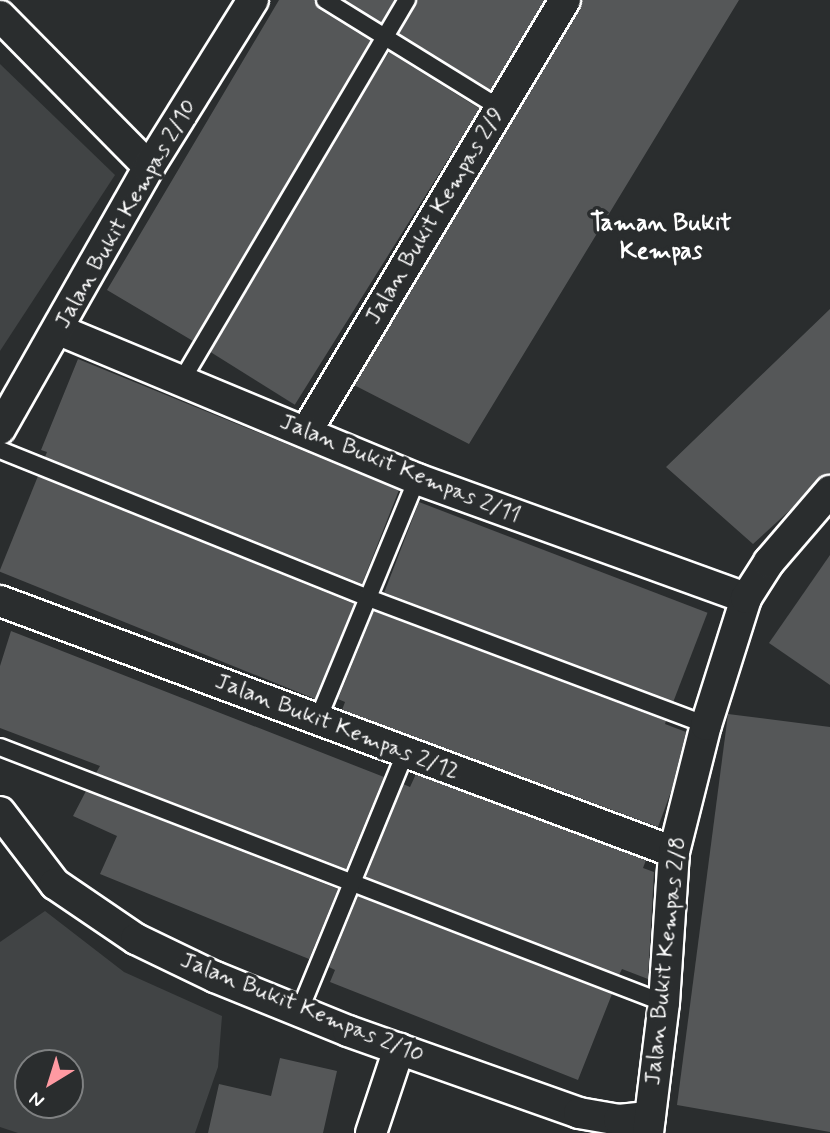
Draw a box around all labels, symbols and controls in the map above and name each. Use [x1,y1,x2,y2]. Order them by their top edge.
street label: Jalan Bukit Kempas 2/10 [50,96,202,332]
street label: Jalan Bukit Kempas 2/9 [360,104,510,328]
district label: Taman Bukit Kempas [591,210,731,266]
street label: Jalan Bukit Kempas 2/11 [277,409,523,529]
street label: Jalan Bukit Kempas 2/12 [213,668,461,786]
street label: Jalan Bukit Kempas 2/8 [639,837,693,1085]
street label: Jalan Bukit Kempas 2/10 [178,947,426,1069]
north arrow [14,1049,84,1119]
text: N [24,1086,50,1113]

